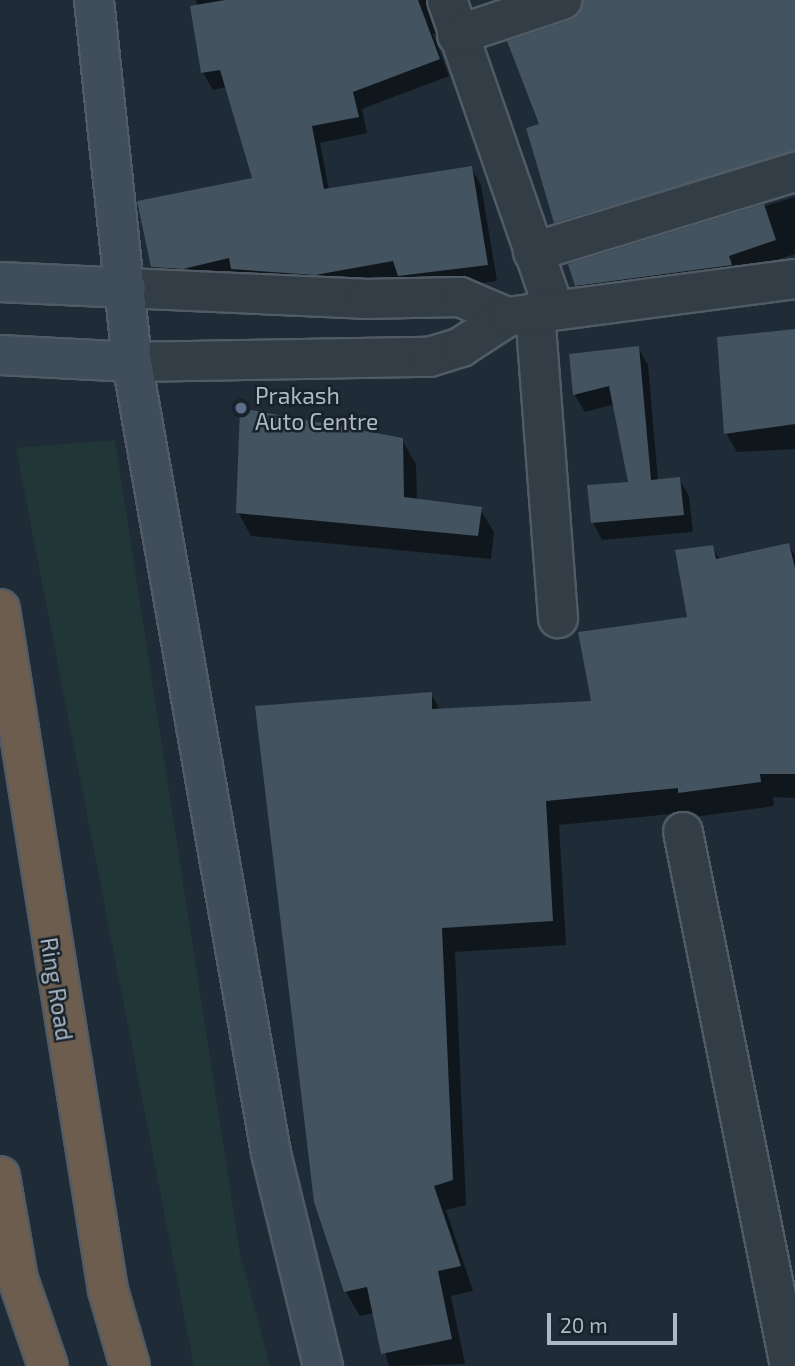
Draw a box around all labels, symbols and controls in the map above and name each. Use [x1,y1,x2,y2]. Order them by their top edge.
place label: Prakash Auto Centre [255,381,378,435]
marker: Prakash Auto Centre [233,400,249,416]
street label: Ring Road [35,935,79,1043]
scale bar [550,1300,680,1344]
text: 20 m [560,1312,608,1337]

